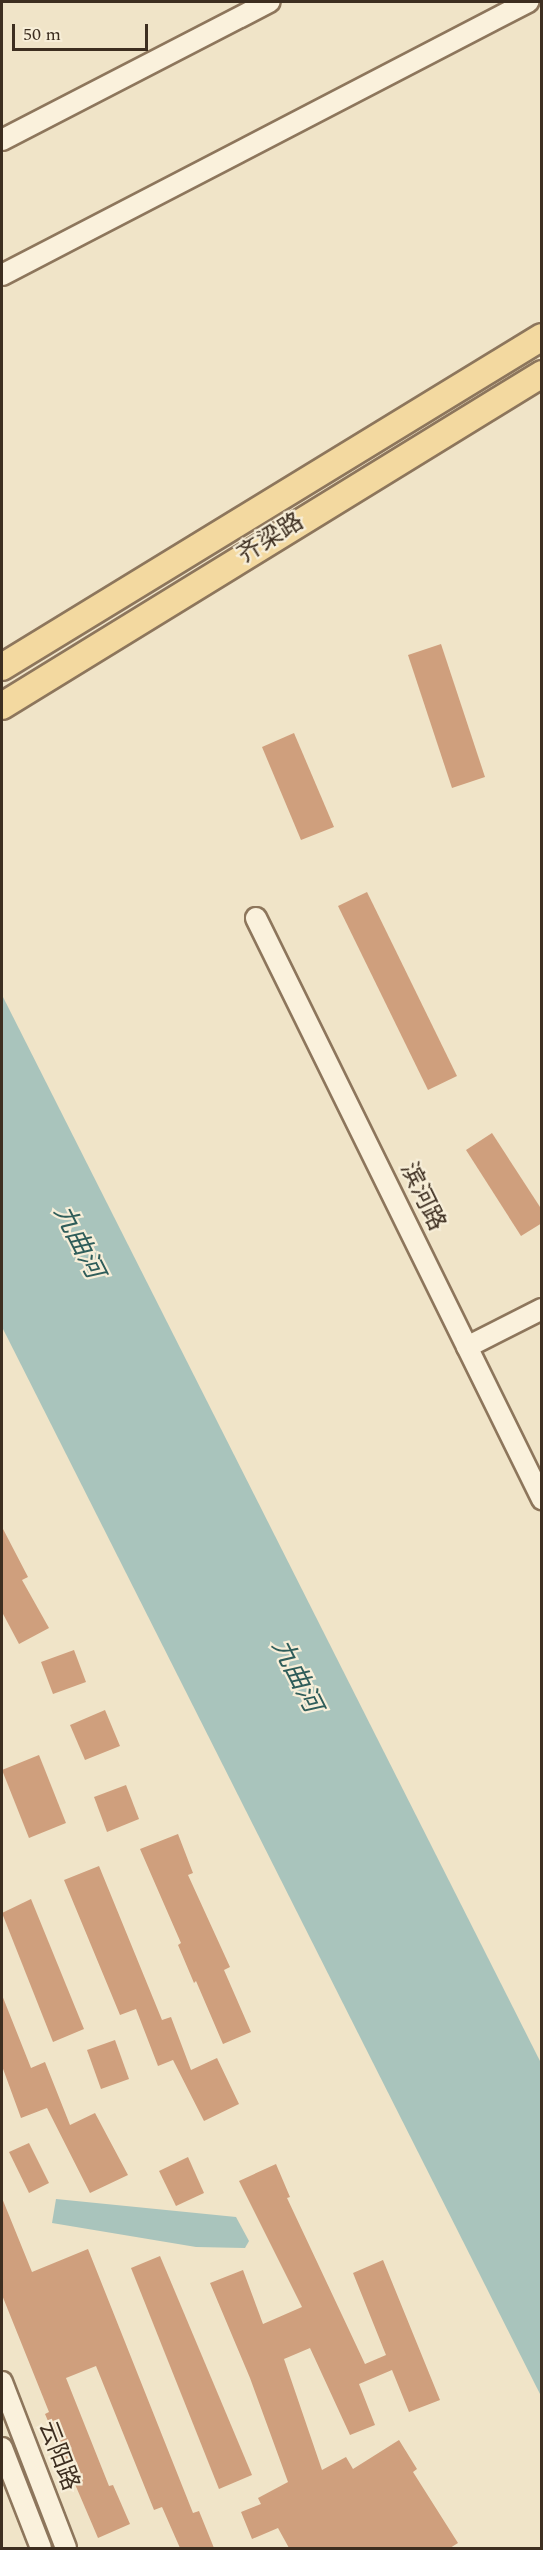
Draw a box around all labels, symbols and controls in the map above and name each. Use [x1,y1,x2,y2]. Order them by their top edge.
scale bar [15,12,152,50]
text: 50 m [23,21,61,48]
street label: 齐梁路 [233,508,309,570]
street label: 滨河路 [393,1158,451,1236]
water label: 九曲河 [46,1200,110,1284]
water label: 九曲河 [264,1634,328,1718]
street label: 云阳路 [32,2417,84,2495]

